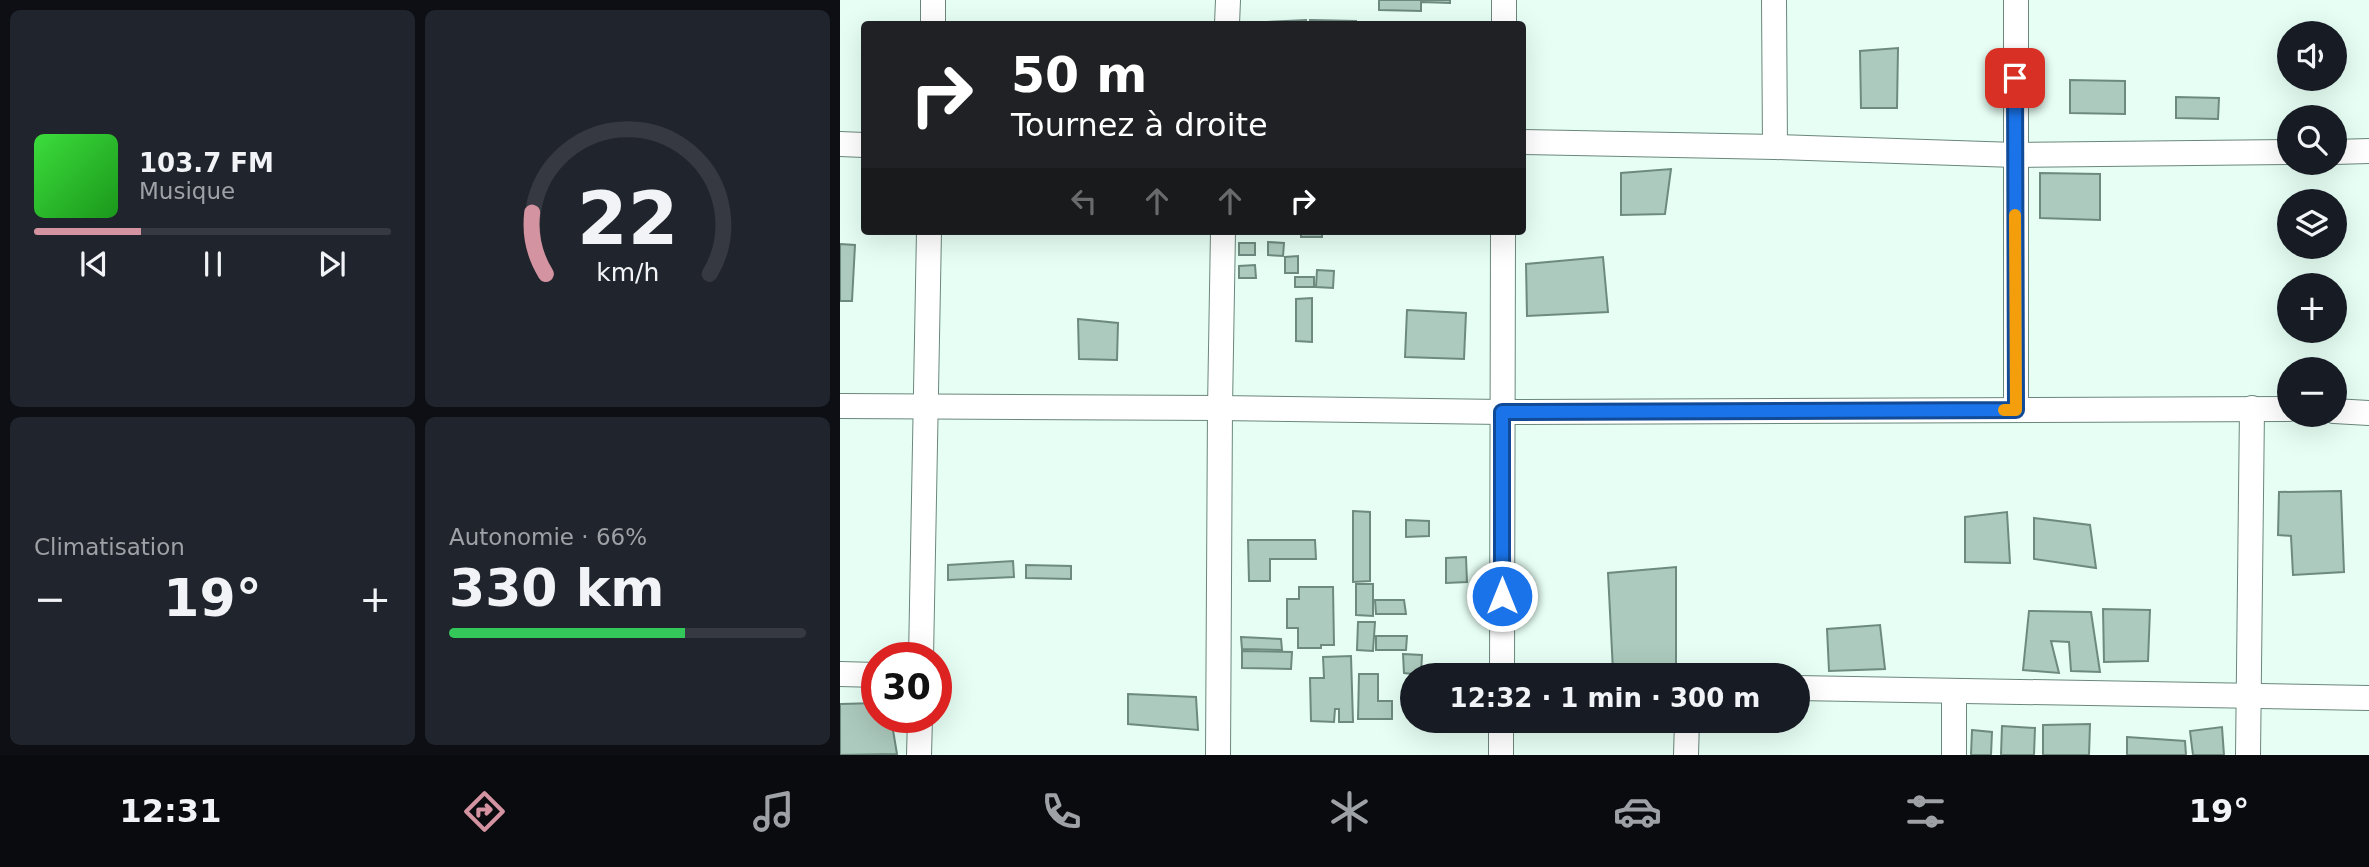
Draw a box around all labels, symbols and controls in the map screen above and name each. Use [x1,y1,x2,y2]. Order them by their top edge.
map controls [2277,21,2347,427]
button: sound [2277,21,2347,91]
text: 50 m [1011,47,1147,104]
pin [1985,48,2045,108]
icon: right [896,49,987,140]
icon: arrive [1996,59,2034,97]
button: search [2277,105,2347,175]
text: Tournez à droite [1011,106,1268,144]
text: 103.7 FM [139,148,274,178]
text: 22 [577,177,678,262]
text: Musique [139,178,235,204]
icon: left [1065,182,1103,220]
icon: ahead [1138,182,1176,220]
icon: ahead [1211,182,1249,220]
icon: right [1284,182,1322,220]
button: layers [2277,189,2347,259]
icon: previous [75,245,113,283]
icon: pause [194,245,232,283]
icon: next [313,245,351,283]
text: km/h [596,258,659,287]
button: + [2277,273,2347,343]
button: − [2277,357,2347,427]
text: Autonomie · 66% [449,524,647,550]
text: Climatisation [34,534,185,560]
text: 330 km [449,558,664,618]
position arrow [1465,559,1539,633]
text: 19° [163,568,262,628]
text: − [34,577,66,621]
text: + [359,577,391,621]
speed limit sign: 30 [861,642,952,733]
text: 12:32 · 1 min · 300 m [1450,683,1760,713]
icon: directions [460,787,509,836]
icon: music [749,787,798,836]
icon: phone [1037,787,1086,836]
icon: climate [1325,787,1374,836]
icon: car [1613,787,1662,836]
icon: filters [1901,787,1950,836]
text: 12:31 [120,792,221,830]
text: 19° [2189,792,2249,830]

